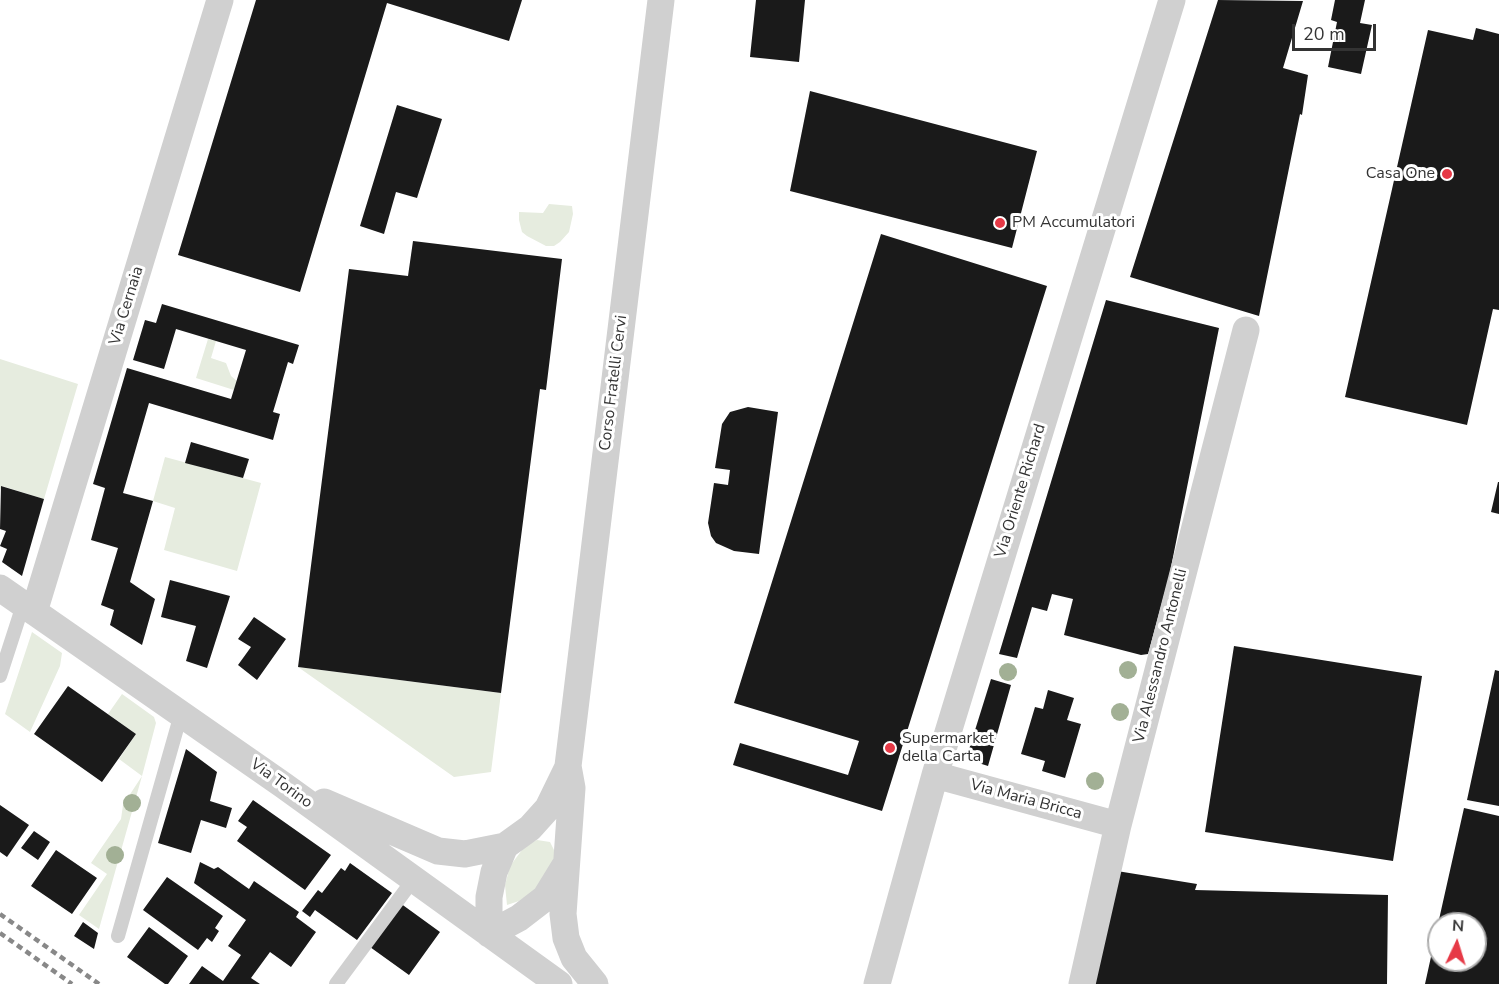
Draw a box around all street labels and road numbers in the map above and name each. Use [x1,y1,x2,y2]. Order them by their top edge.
street label: Via Cernaia [106,264,148,348]
street label: Corso Fratelli Cervi [596,314,632,452]
street label: Via Oriente Richard [991,422,1051,560]
street label: Via Alessandro Antonelli [1130,567,1192,745]
street label: Via Torino [246,755,316,813]
street label: Via Maria Bricca [968,776,1084,824]

